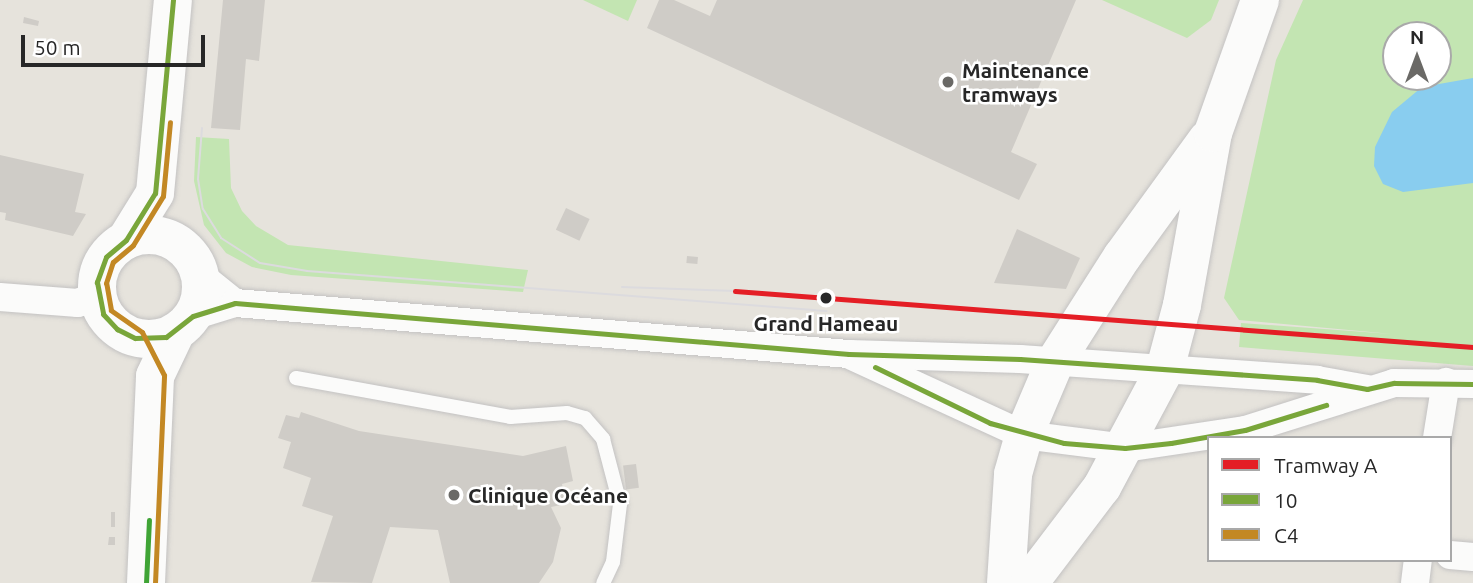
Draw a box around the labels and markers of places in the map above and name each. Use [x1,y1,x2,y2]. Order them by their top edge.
place label: Maintenance tramways [962,57,1089,107]
marker: Maintenance tramways [940,74,956,90]
marker: Grand Hameau [816,288,836,308]
place label: Grand Hameau [754,310,898,336]
place label: Clinique Océane [468,482,628,508]
marker: Clinique Océane [446,487,462,503]

